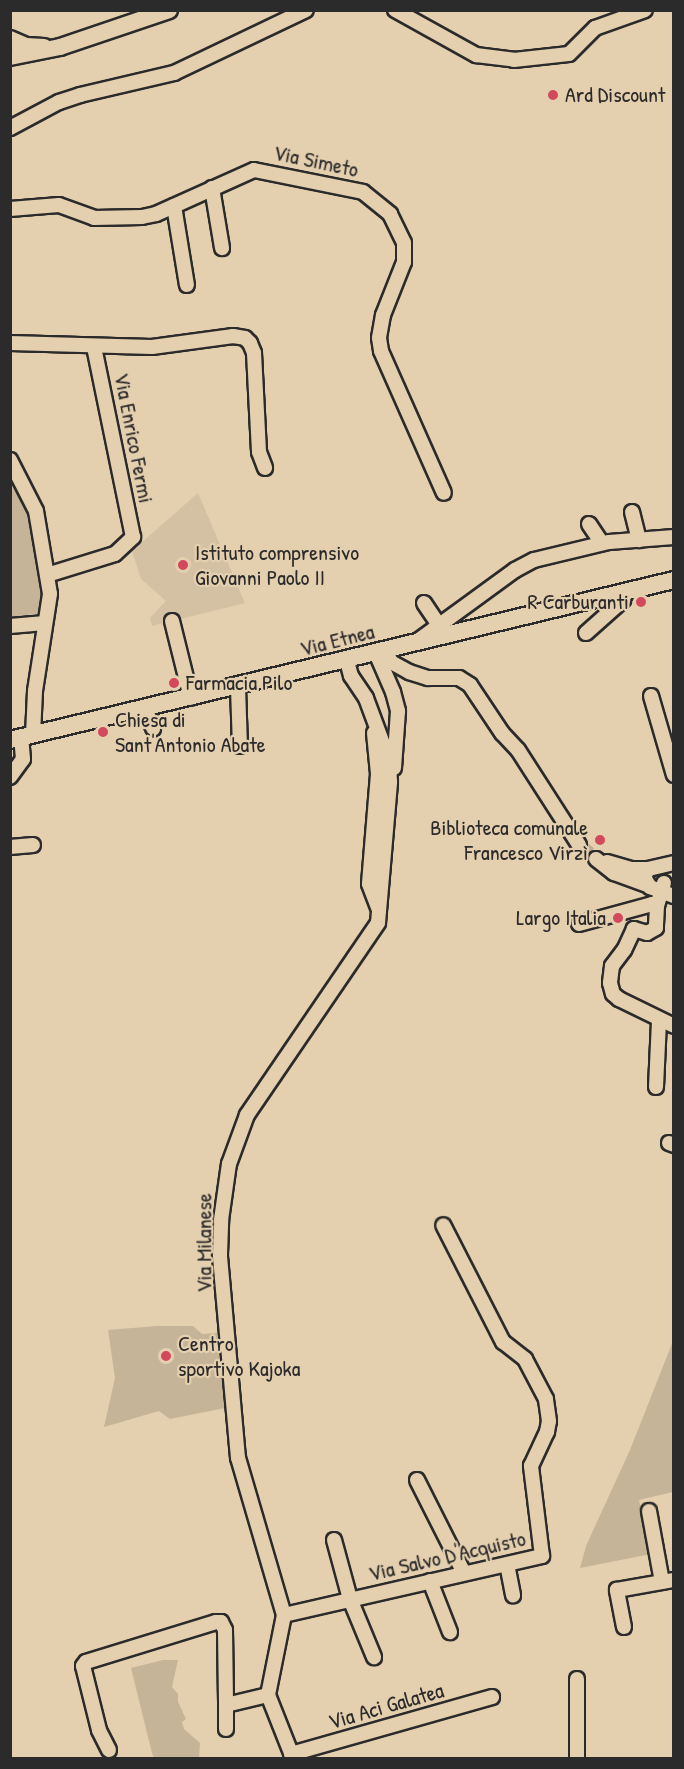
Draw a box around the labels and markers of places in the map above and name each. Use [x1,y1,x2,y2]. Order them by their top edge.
place label: Ard Discount [565,82,665,108]
marker: Ard Discount [546,88,560,102]
place label: Istituto comprensivo Giovanni Paolo II [195,539,359,590]
marker: Istituto comprensivo Giovanni Paolo II [176,558,190,572]
place label: R Carburanti [527,589,629,615]
marker: R Carburanti [634,595,648,609]
place label: Farmacia Pilo [186,670,292,696]
marker: Farmacia Pilo [167,676,181,690]
place label: Chiesa di Sant'Antonio Abate [115,706,266,758]
marker: Chiesa di Sant'Antonio Abate [96,725,110,739]
place label: Biblioteca comunale Francesco Virzì [430,814,588,866]
marker: Biblioteca comunale Francesco Virzì [593,833,607,847]
place label: Largo Italia [516,905,606,931]
marker: Largo Italia [611,911,625,925]
place label: Centro sportivo Kajoka [178,1330,300,1382]
marker: Centro sportivo Kajoka [159,1349,173,1363]

